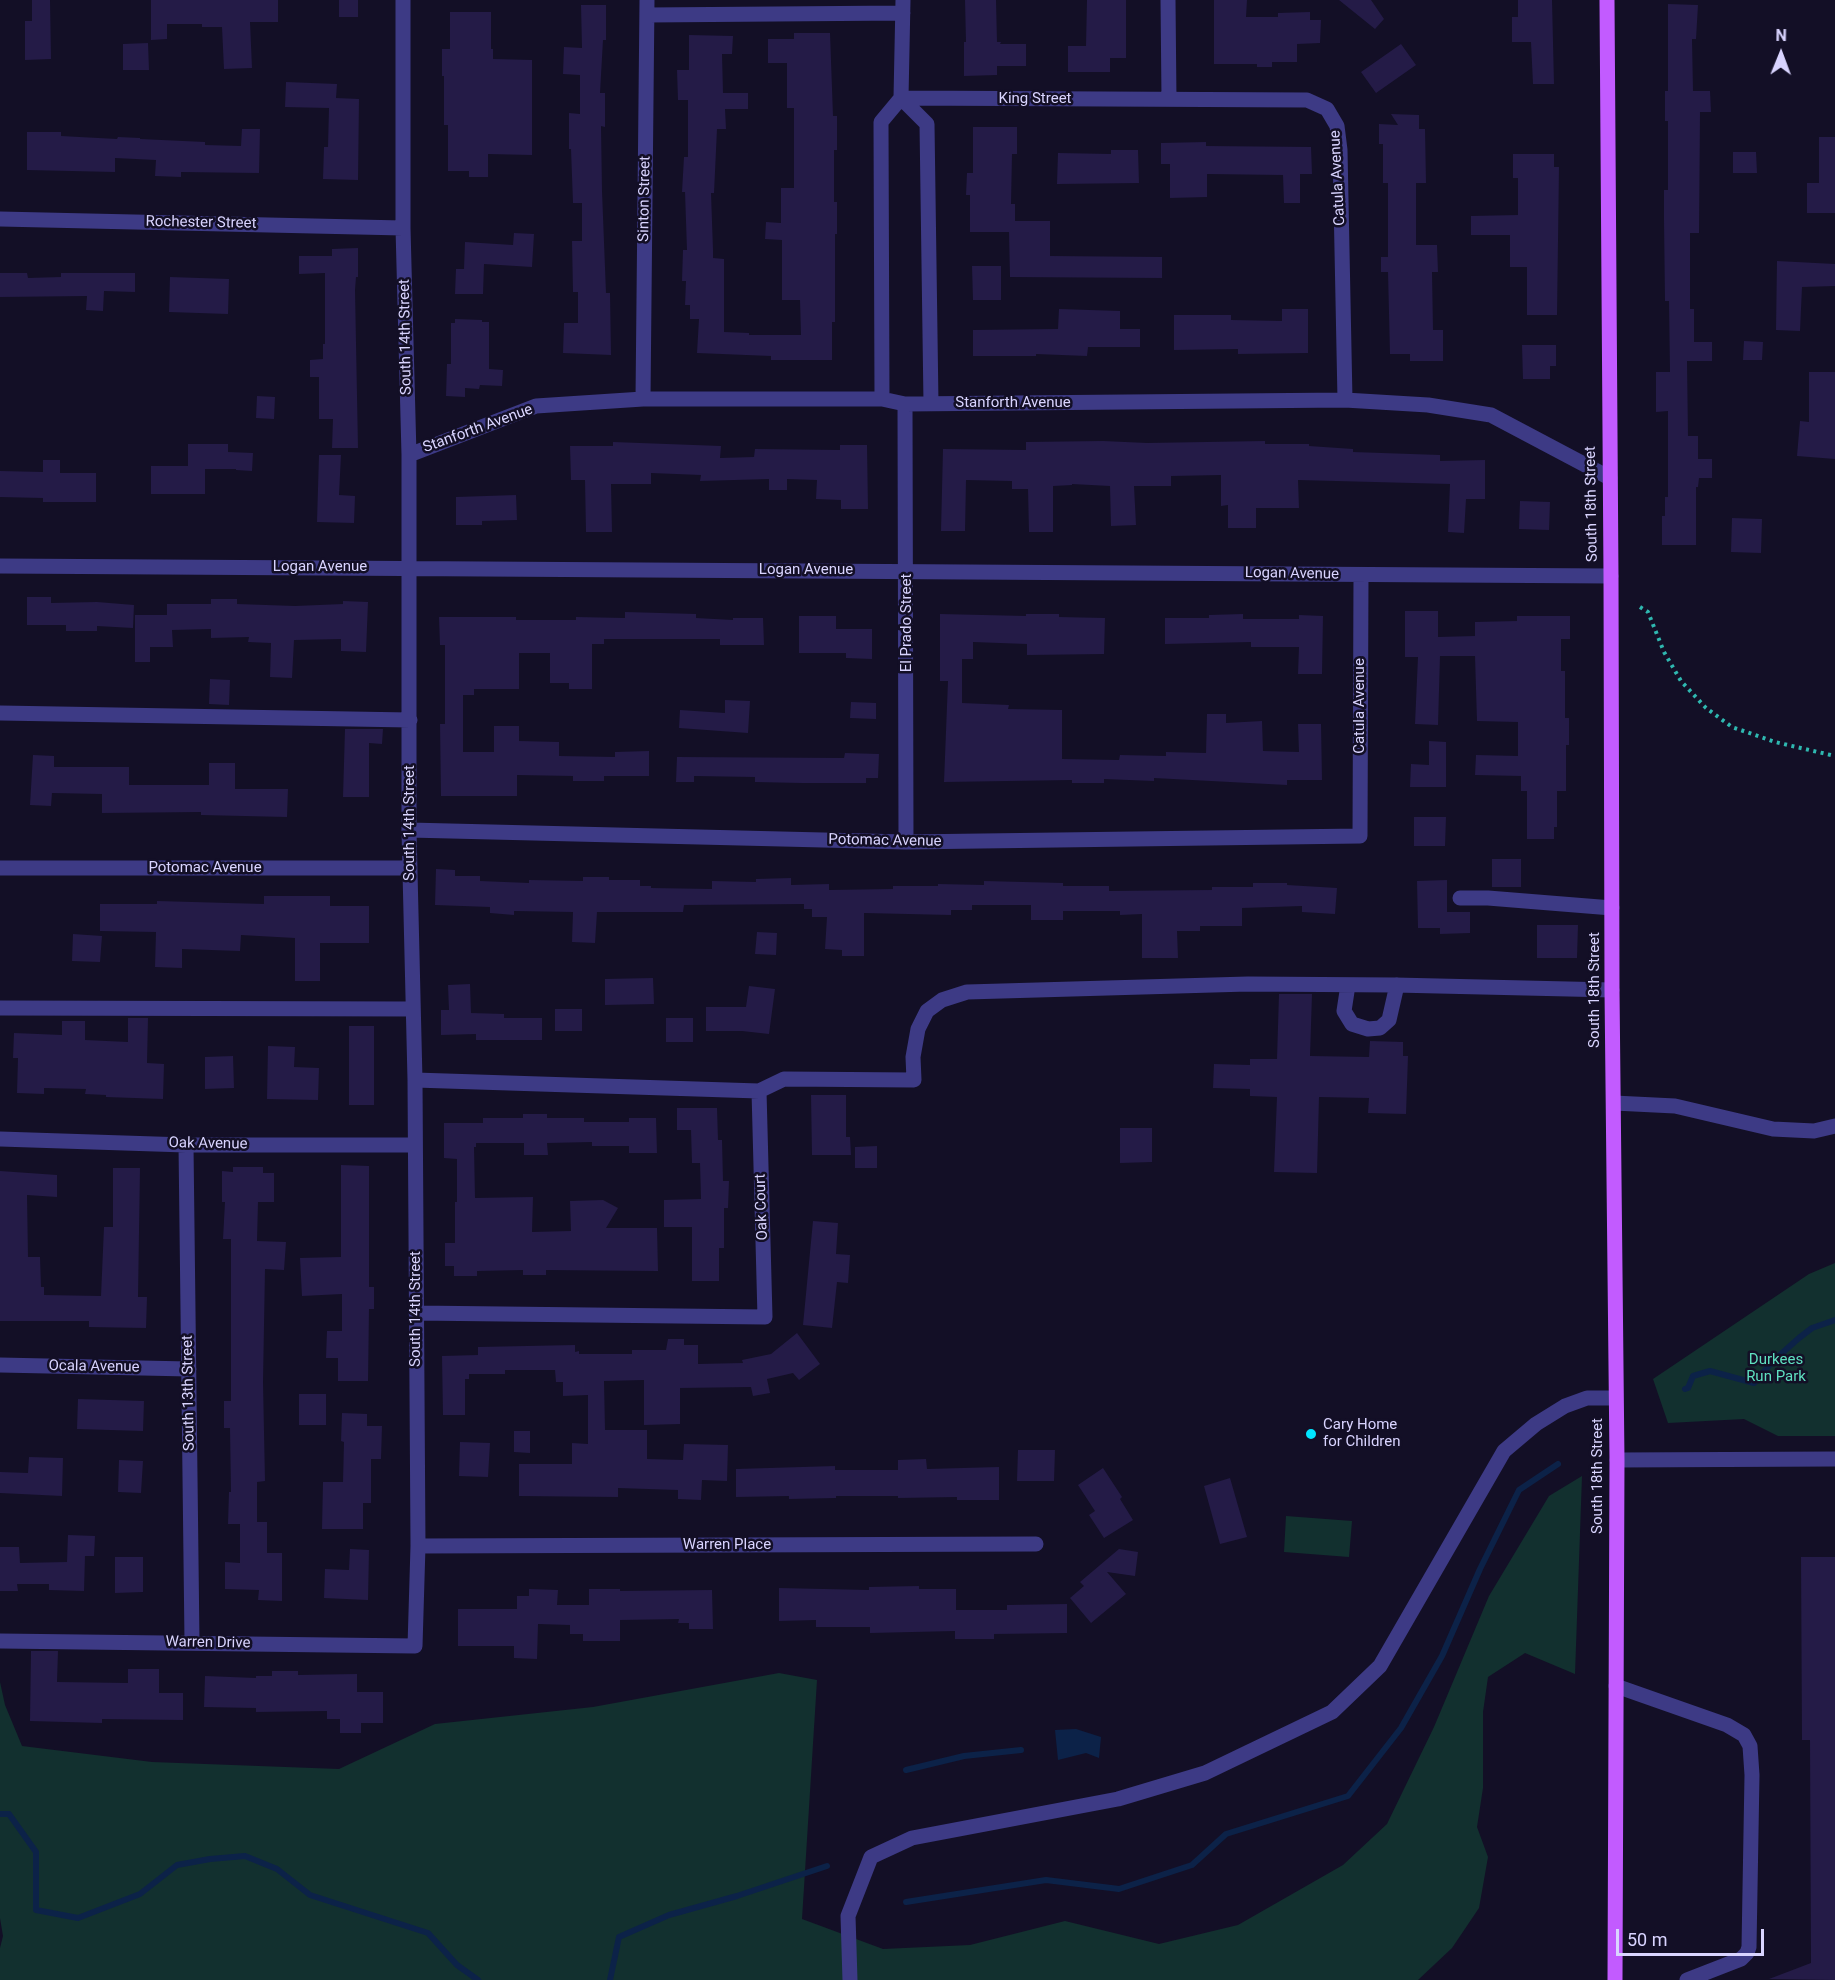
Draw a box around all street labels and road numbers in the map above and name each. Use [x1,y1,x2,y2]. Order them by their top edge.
street label: King Street [998,90,1072,108]
street label: Catula Avenue [1327,130,1349,226]
street label: Sinton Street [635,156,655,242]
street label: Rochester Street [145,213,257,233]
street label: South 14th Street [396,279,416,395]
street label: Stanforth Avenue [955,394,1071,412]
street label: Stanforth Avenue [421,401,535,457]
street label: South 18th Street [1582,446,1602,562]
street label: Logan Avenue [273,558,367,576]
street label: Logan Avenue [759,561,853,579]
street label: Logan Avenue [1245,564,1339,584]
street label: El Prado Street [898,574,916,672]
street label: Catula Avenue [1351,658,1369,754]
street label: South 14th Street [401,765,419,881]
street label: Potomac Avenue [828,831,942,851]
street label: Potomac Avenue [148,859,262,877]
street label: South 18th Street [1586,932,1604,1048]
street label: Oak Avenue [168,1134,248,1154]
street label: Oak Court [752,1173,772,1241]
street label: South 14th Street [407,1251,425,1367]
street label: South 13th Street [179,1335,199,1451]
street label: Ocala Avenue [48,1357,140,1377]
street label: South 18th Street [1589,1418,1607,1534]
street label: Warren Place [683,1536,771,1554]
street label: Warren Drive [165,1633,251,1653]

